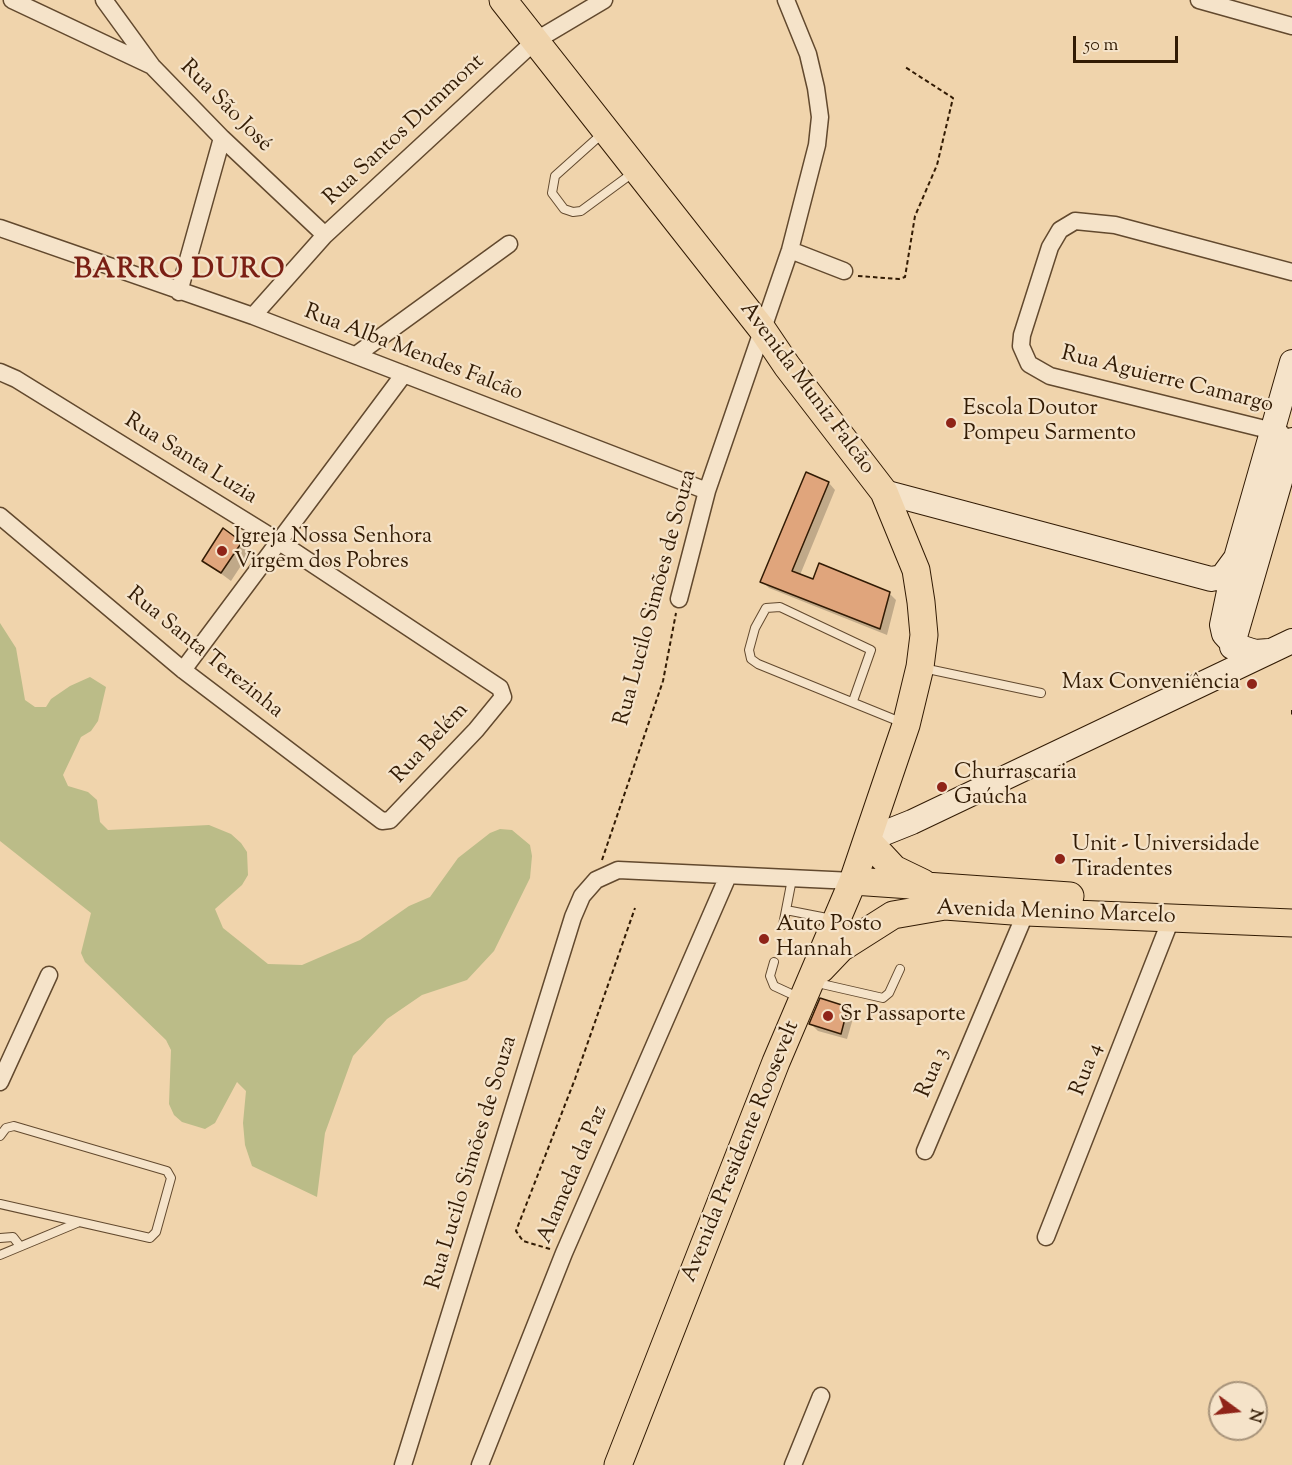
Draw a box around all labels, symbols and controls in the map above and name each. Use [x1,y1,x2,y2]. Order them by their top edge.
scale bar [1076,24,1181,62]
text: 50 m [1084,33,1118,59]
street label: Rua Santos Dummont [319,50,491,212]
street label: Rua São José [173,55,277,159]
district label: BARRO DURO [74,255,286,289]
street label: Avenida Muniz Falcão [733,298,879,480]
street label: Rua Alba Mendes Falcão [300,300,526,408]
street label: Rua Aguierre Camargo [1058,342,1276,420]
place label: Escola Doutor Pompeu Sarmento [963,397,1136,448]
street label: Rua Santa Luzia [119,409,261,511]
marker: Escola Doutor Pompeu Sarmento [944,416,958,430]
street label: Rua Lucilo Simões de Souza [610,467,704,729]
place label: Igreja Nossa Senhora Virgem dos Pobres [234,525,432,576]
marker: Igreja Nossa Senhora Virgem dos Pobres [215,544,229,558]
street label: Rua Santa Terezinha [120,583,288,725]
place label: Max Conveniência [1062,671,1240,697]
marker: Max Conveniência [1245,677,1259,691]
street label: Rua Belém [387,698,475,790]
place label: Churrascaria Gaúcha [954,761,1077,812]
marker: Churrascaria Gaúcha [935,780,949,794]
place label: Unit - Universidade Tiradentes [1072,833,1259,884]
marker: Unit - Universidade Tiradentes [1053,852,1067,866]
street label: Avenida Menino Marcelo [936,897,1176,931]
place label: Auto Posto Hannah [776,913,882,964]
marker: Auto Posto Hannah [757,932,771,946]
place label: Sr Passaporte [840,1003,966,1029]
marker: Sr Passaporte [821,1009,835,1023]
street label: Avenida Presidente Roosevelt [677,1017,807,1287]
street label: Rua Lucilo Simões de Souza [422,1033,524,1293]
street label: Rua 4 [1066,1040,1110,1100]
street label: Rua 3 [912,1044,956,1102]
street label: Alameda da Paz [533,1102,615,1248]
north arrow [1208,1381,1268,1441]
text: N [1241,1406,1267,1424]

